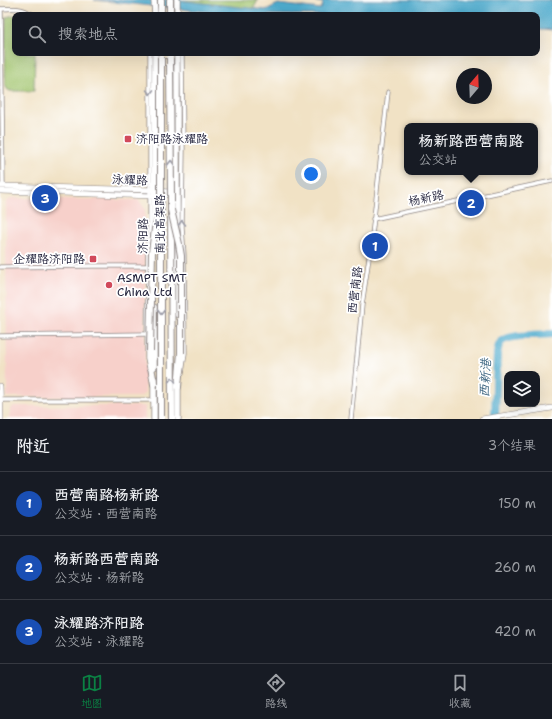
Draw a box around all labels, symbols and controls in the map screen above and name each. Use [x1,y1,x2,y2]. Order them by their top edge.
search box [12,12,540,56]
icon: search [26,23,48,45]
text: 搜索地点 [58,24,118,44]
north arrow [456,68,492,104]
one-way arrow [146,89,154,95]
popup [404,123,538,175]
place label: 济阳路泳耀路 [136,131,208,147]
text: 杨新路西营南路 [418,131,524,151]
marker: 济阳路泳耀路 [123,134,133,144]
text: 公交站 [418,151,458,168]
one-way arrow [167,160,175,166]
your location [301,164,321,184]
street label: 泳耀路 [112,171,148,189]
pin: 3 [32,183,58,213]
street label: 杨新路 [407,186,445,210]
pin: 2 [458,188,484,218]
street label: 南北高架路 [152,194,168,254]
street label: 济阳路 [135,218,151,254]
one-way arrow [178,220,186,226]
pin: 1 [362,231,388,261]
place label: 企耀路济阳路 [13,251,85,267]
marker: 企耀路济阳路 [88,254,98,264]
street label: 西营南路 [344,265,366,315]
place label: ASMPT SMT China Ltd [117,270,187,300]
marker: ASMPT SMT China Ltd [104,280,114,290]
one-way arrow [157,309,165,315]
water label: 西新港 [475,356,495,398]
map controls [504,371,540,407]
button: layers [504,371,540,407]
one-way arrow [168,377,176,383]
text: 附近 [16,435,50,457]
text: 3个结果 [488,437,536,454]
text: 西营南路杨新路 [54,485,159,505]
text: 1 [26,495,32,512]
text: 150 m [498,495,536,512]
text: 公交站 · 西营南路 [54,505,158,522]
text: 杨新路西营南路 [54,549,159,569]
text: 2 [24,559,34,576]
text: 260 m [494,559,536,576]
text: 公交站 · 杨新路 [54,569,145,586]
text: 泳耀路济阳路 [54,613,144,633]
text: 3 [24,623,34,640]
text: 420 m [494,623,536,640]
text: 公交站 · 泳耀路 [54,633,145,650]
tab: 地图 [81,672,103,711]
tab: 路线 [265,672,287,711]
tab: 收藏 [449,672,471,711]

